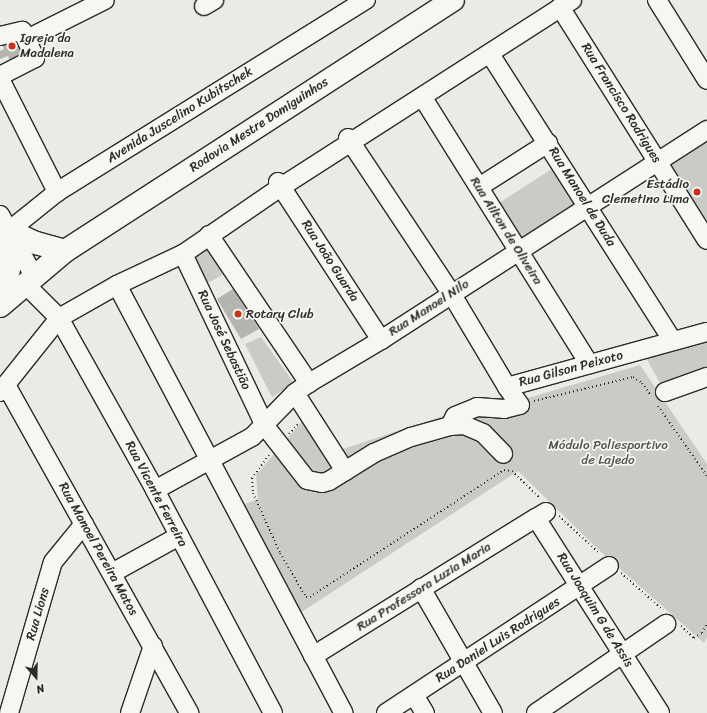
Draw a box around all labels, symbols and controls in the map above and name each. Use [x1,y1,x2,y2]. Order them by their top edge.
place label: Igreja da Madalena [20,31,74,62]
street label: Rua Francisco Rodrigues [577,40,665,166]
marker: Igreja da Madalena [7,41,17,51]
street label: Avenida Juscelino Kubitschek [105,64,255,166]
street label: Rodovia Mestre Domiguinhos [186,74,332,176]
street label: Rua Manoel de Duda [545,145,619,249]
street label: Rua Ailton de Oliveira [467,174,545,288]
place label: Estádio Clemetino Lima [602,177,689,208]
marker: Estádio Clemetino Lima [692,187,702,197]
street label: Rua João Guarda [298,217,362,305]
street label: Rua Manoel Nilo [386,276,472,340]
street label: Rua José Sebastião [194,287,254,393]
place label: Rotary Club [246,306,314,322]
marker: Rotary Club [233,309,243,319]
street label: Rua Gilson Peixoto [517,348,625,390]
street label: Rua Vicente Ferreira [121,438,191,550]
park label: Módulo Poliesportivo de Lajedo [548,438,668,469]
street label: Rua Manoel Pereira Matos [55,480,141,618]
street label: Rua Professora Luzia Maria [354,539,494,635]
street label: Rua Joaquim G de Assis [553,550,637,670]
street label: Rua Lions [23,586,53,642]
street label: Rua Daniel Luis Rodrigues [433,594,563,686]
north arrow [16,657,56,697]
text: N [33,679,47,699]

